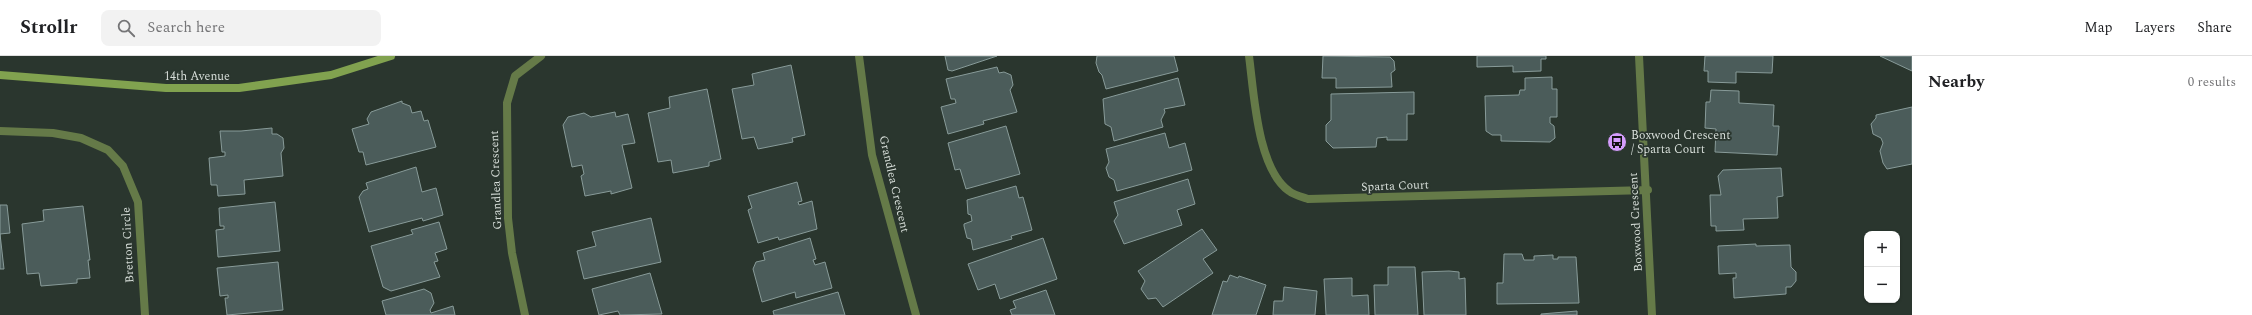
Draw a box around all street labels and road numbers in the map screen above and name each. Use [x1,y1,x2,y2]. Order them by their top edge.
street label: 14th Avenue [164,67,230,86]
street label: Grandlea Crescent [485,130,507,230]
street label: Grandlea Crescent [874,134,914,234]
street label: Boxwood Crescent [1624,172,1648,272]
street label: Sparta Court [1361,175,1429,197]
street label: Bretton Circle [117,206,139,283]

